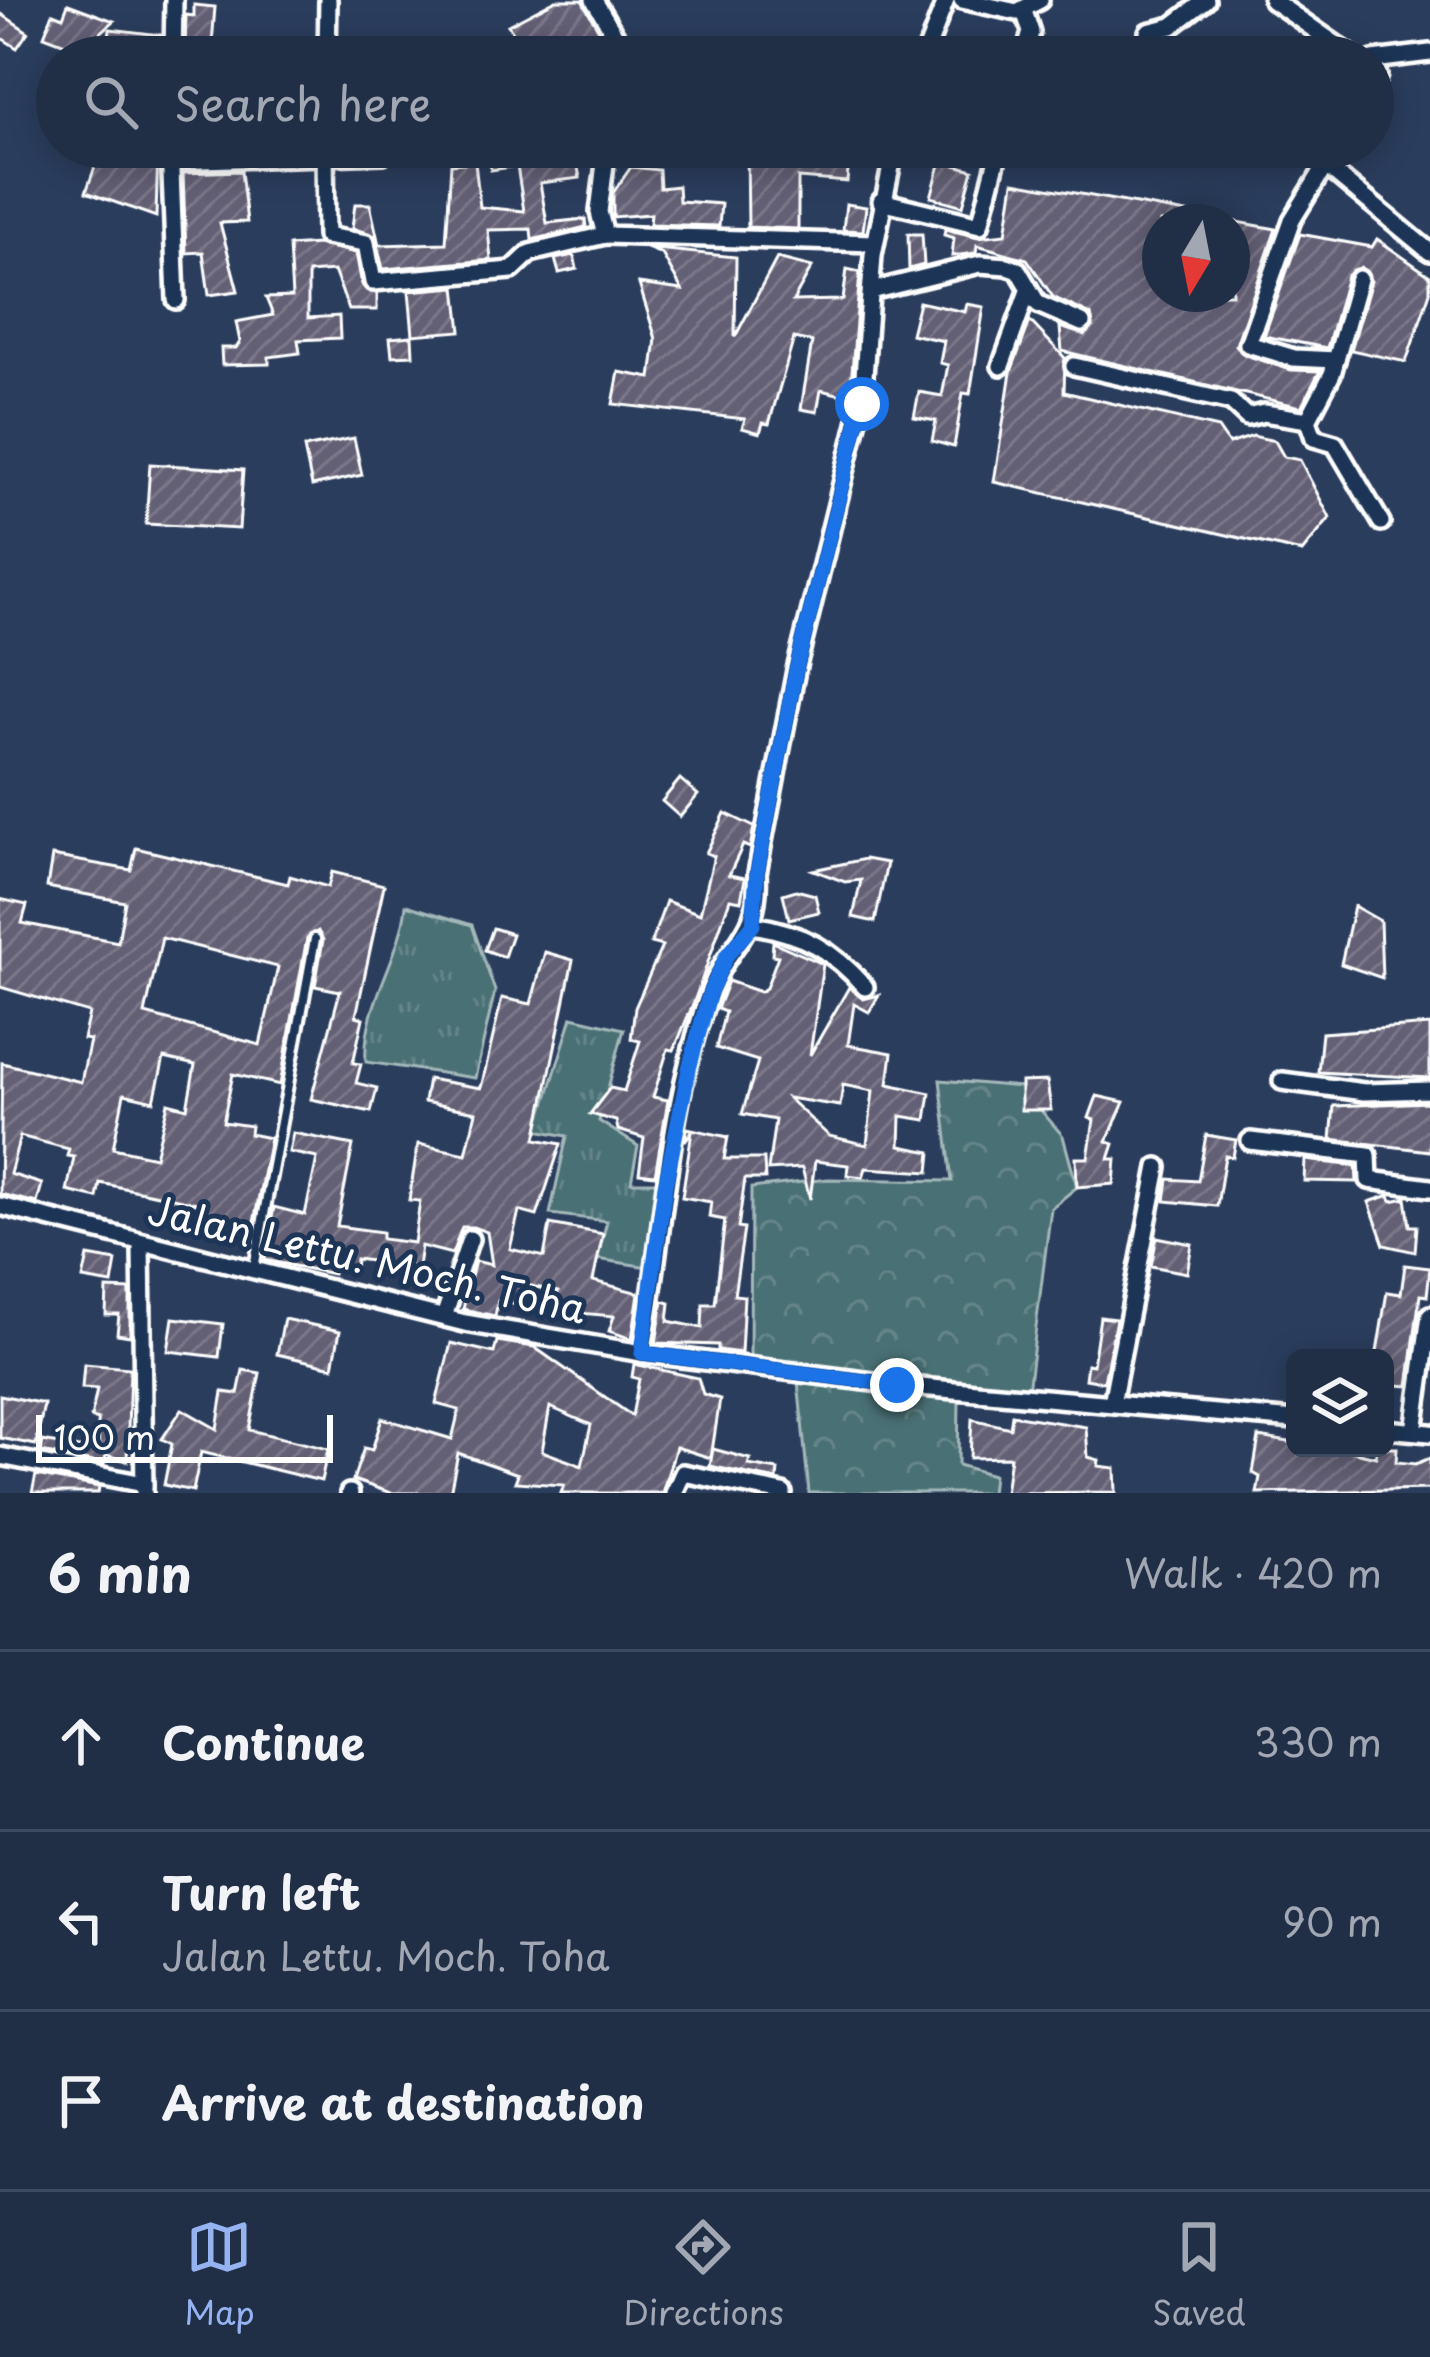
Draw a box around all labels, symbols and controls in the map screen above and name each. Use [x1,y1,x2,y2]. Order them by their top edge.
search box [36,36,1394,168]
text: Search here [174,68,431,136]
icon: search [78,69,144,135]
north arrow [1142,204,1250,312]
route start [835,377,889,431]
street label: Jalan Lettu. Moch. Toha [143,1178,593,1337]
map controls [1286,1349,1394,1457]
button: layers [1286,1349,1394,1457]
route end [870,1358,924,1412]
scale bar [36,1409,333,1462]
text: 100 m [54,1411,155,1461]
text: 6 min [48,1533,192,1610]
text: Walk · 420 m [1124,1542,1382,1601]
text: Continue [162,1707,365,1775]
icon: ahead [48,1708,114,1774]
text: 330 m [1254,1711,1382,1770]
text: Turn left [162,1857,361,1925]
icon: left [48,1888,114,1954]
text: 90 m [1282,1891,1382,1950]
text: Jalan Lettu. Moch. Toha [162,1925,610,1984]
text: Arrive at destination [162,2067,645,2135]
icon: arrive [48,2068,114,2134]
tab: Map [184,2214,255,2336]
tab: Directions [623,2214,784,2336]
tab: Saved [1152,2214,1246,2336]

